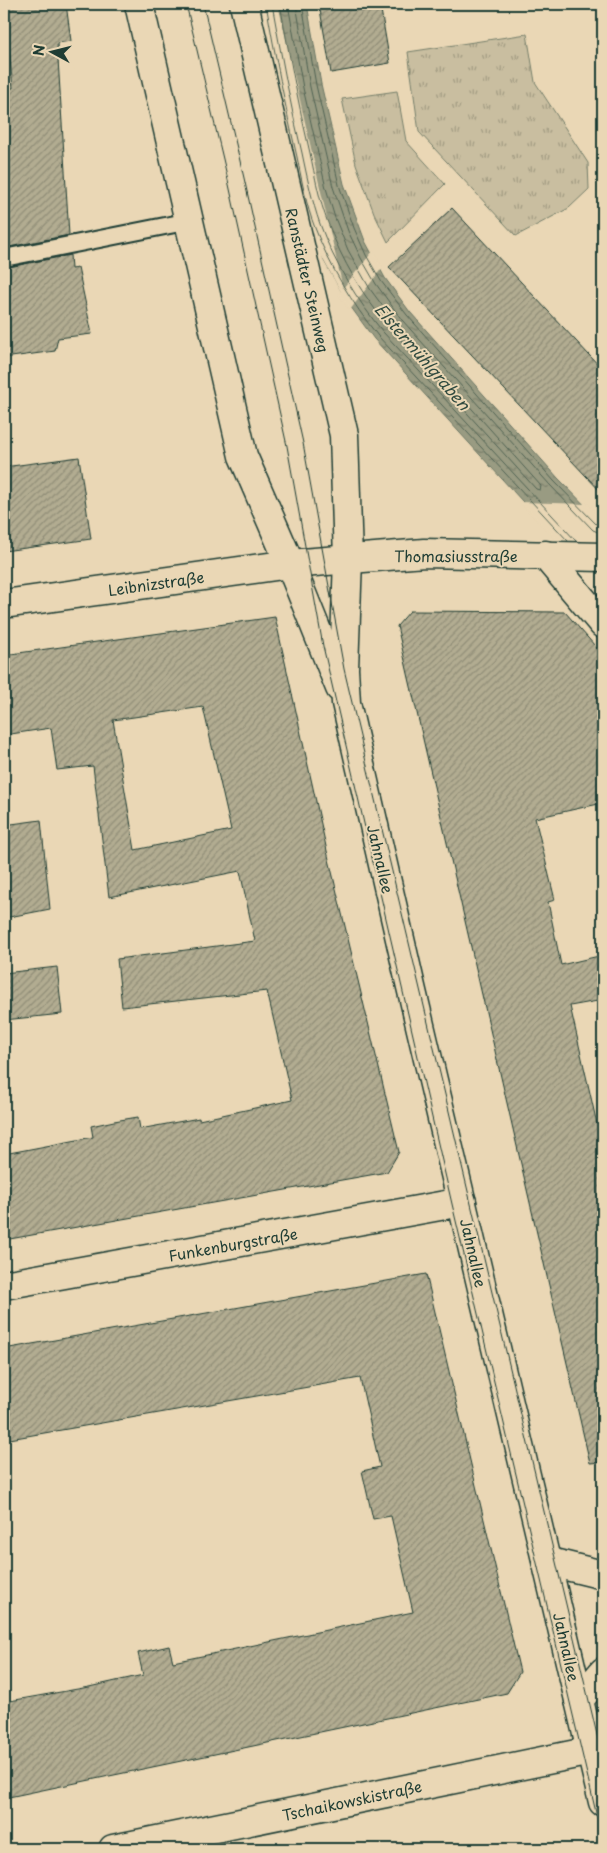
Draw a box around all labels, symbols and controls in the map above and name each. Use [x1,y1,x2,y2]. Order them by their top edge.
north arrow [28,28,78,78]
text: N [28,44,50,57]
street label: Ranstädter Steinweg [280,205,336,355]
water label: Elstermühlgraben [370,297,477,416]
street label: Thomasiusstraße [394,544,518,567]
street label: Leibnizstraße [106,565,206,601]
street label: Jahnallee [362,822,400,896]
street label: Jahnallee [455,1216,493,1290]
street label: Funkenburgstraße [167,1221,299,1267]
street label: Jahnallee [548,1610,586,1684]
street label: Tschaikowskistraße [280,1774,424,1826]

